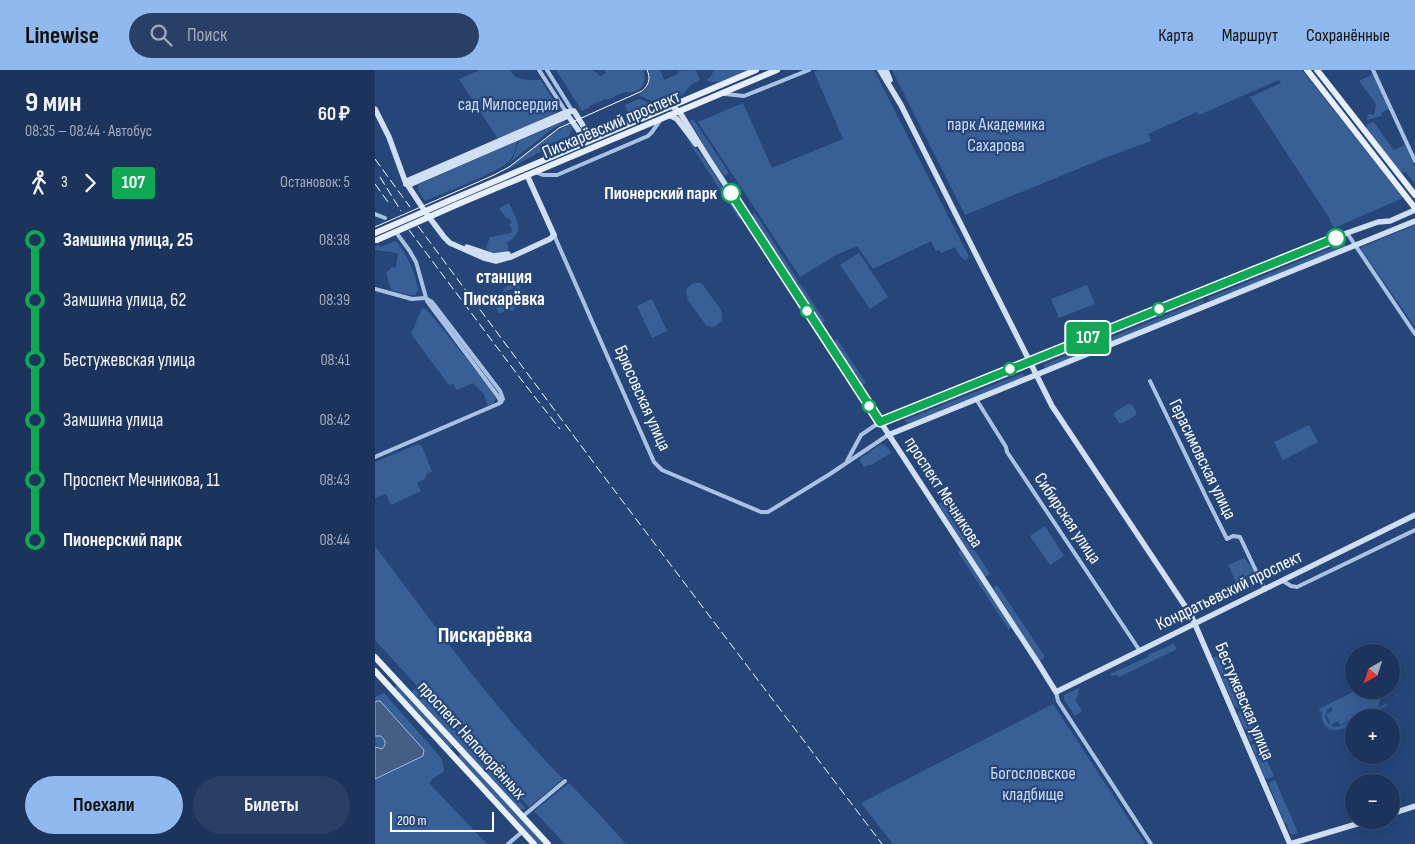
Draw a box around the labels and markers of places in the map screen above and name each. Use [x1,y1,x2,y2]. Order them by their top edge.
place label: Пионерский парк [604,183,717,204]
marker: Пионерский парк [721,183,741,203]
unlabelled marker [1326,228,1346,248]
unlabelled marker [1152,302,1166,316]
unlabelled marker [800,304,814,318]
unlabelled marker [1003,362,1017,376]
unlabelled marker [862,399,876,413]

